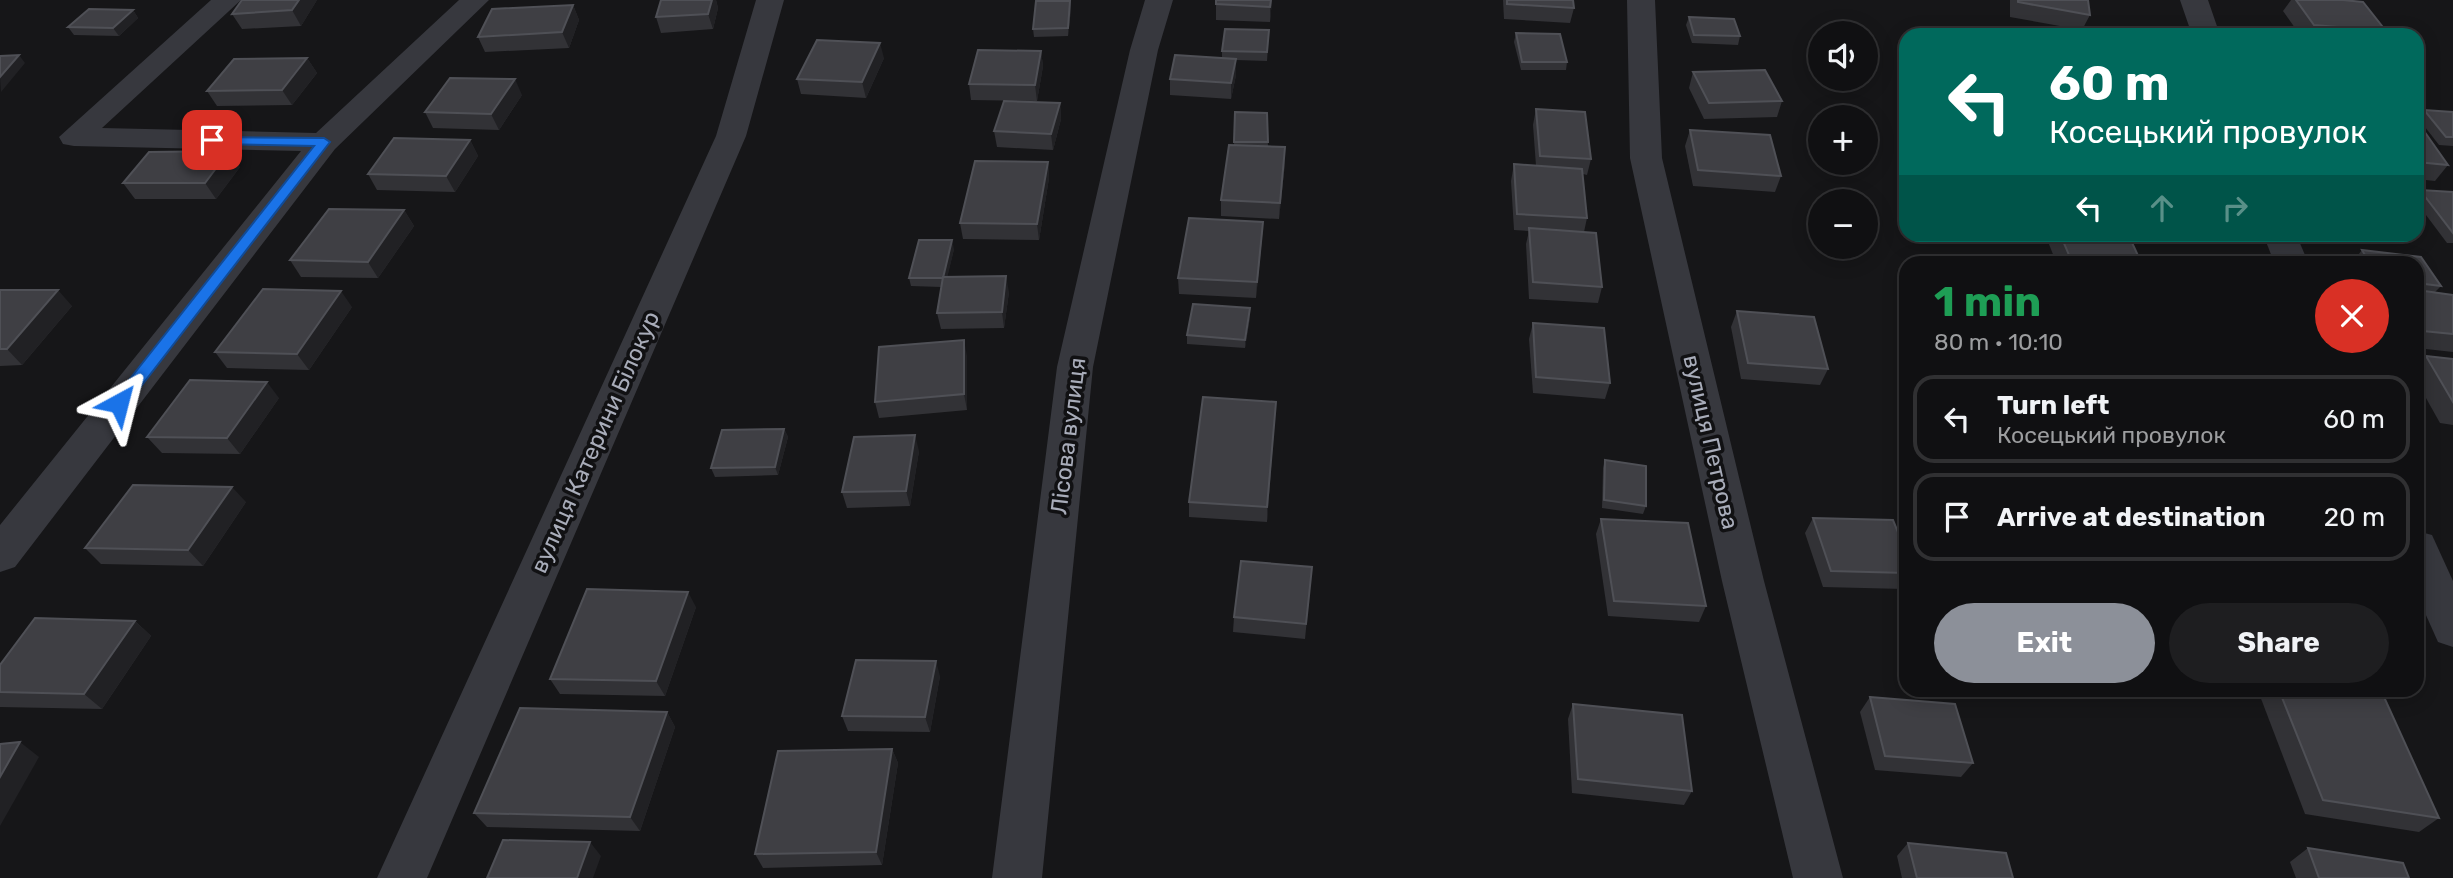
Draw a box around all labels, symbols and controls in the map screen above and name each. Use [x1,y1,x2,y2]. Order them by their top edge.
map controls [1808,21,1878,259]
button: sound [1808,21,1878,91]
text: 60 m [2049,54,2170,112]
icon: left [1934,56,2025,147]
button: + [1808,105,1878,175]
pin [182,110,242,170]
text: Косецький провулок [2049,113,2367,151]
icon: arrive [193,121,231,159]
button: − [1808,189,1878,259]
icon: left [2070,189,2108,227]
icon: ahead [2143,189,2181,227]
icon: right [2216,189,2254,227]
text: 1 min [1934,277,2041,327]
button: close [2315,279,2389,353]
street label: вулиця Катерини Білокур [525,307,665,577]
text: 80 m · 10:10 [1934,328,2063,356]
street label: вулиця Петрова [1677,352,1745,532]
street label: Лісова вулиця [1044,356,1092,516]
position arrow [82,366,156,440]
text: Turn left [1997,390,2109,421]
icon: left [1938,400,1976,438]
text: 60 m [2323,404,2385,435]
text: Косецький провулок [1997,421,2226,449]
icon: arrive [1938,498,1976,536]
text: Arrive at destination [1997,502,2265,533]
text: 20 m [2324,502,2385,533]
button: Exit [1934,603,2155,683]
button: Share [2169,603,2389,683]

